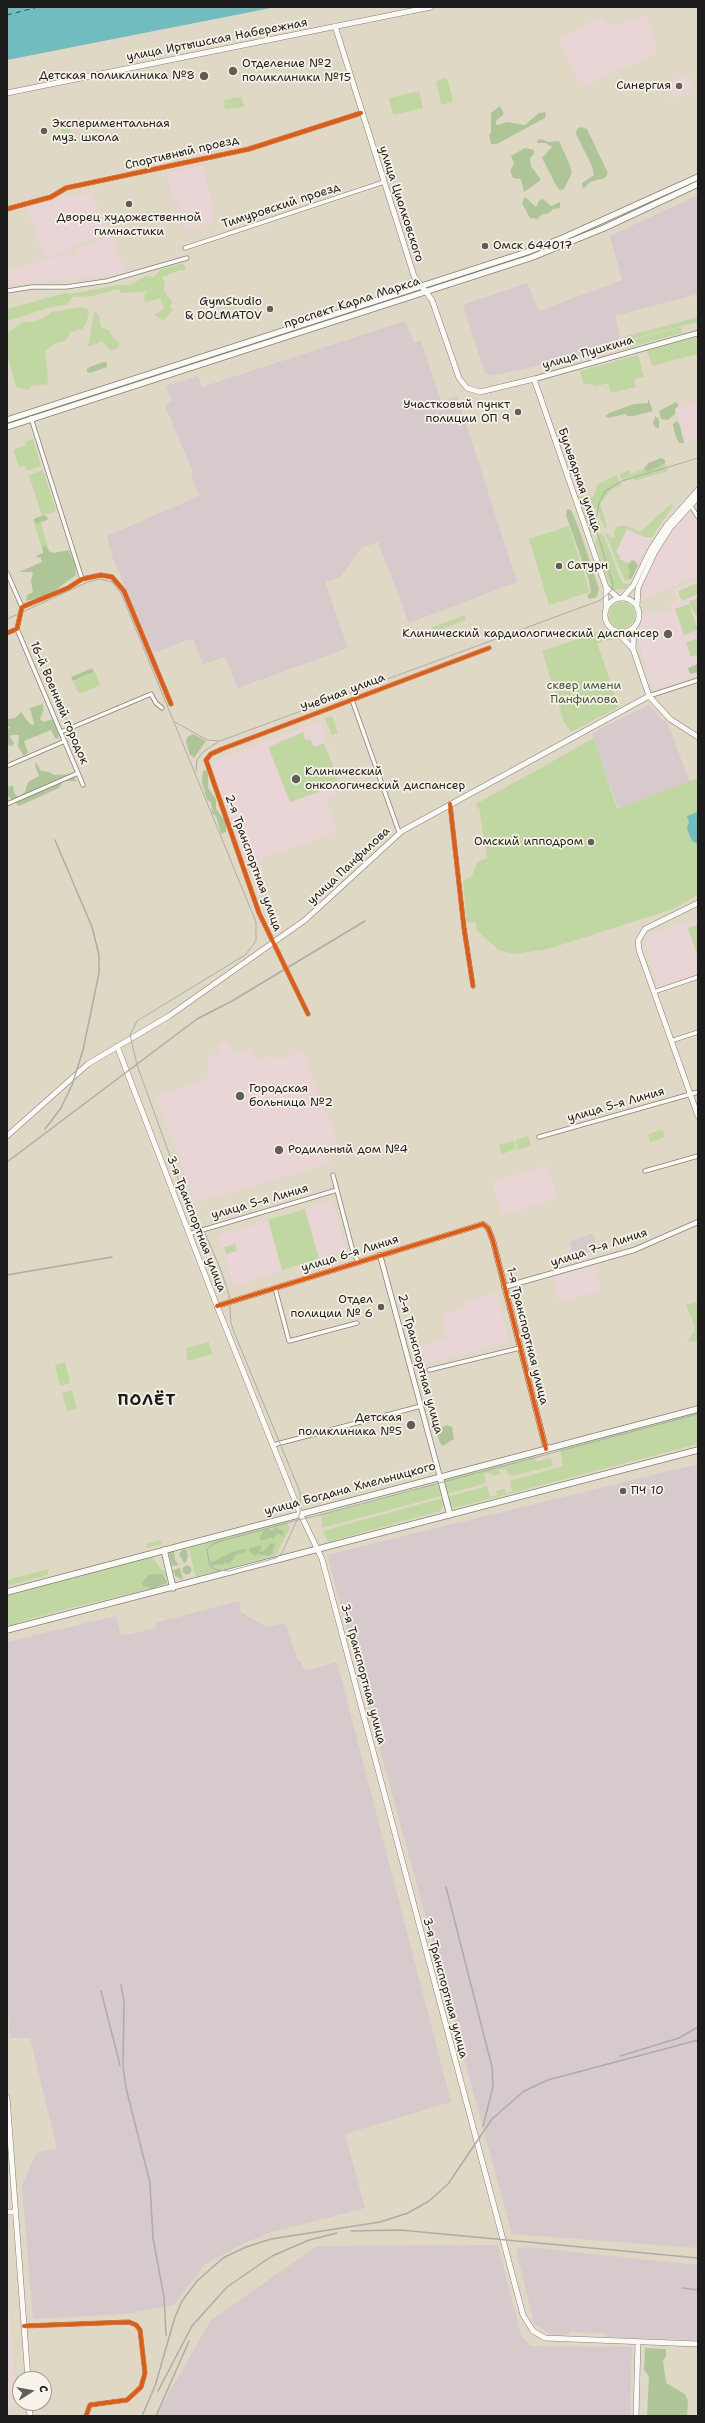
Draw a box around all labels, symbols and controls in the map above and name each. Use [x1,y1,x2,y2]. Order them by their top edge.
street label: улица Иртышская Набережная [125,15,309,65]
place label: Отделение №2 поликлиники №15 [242,57,351,85]
marker: Отделение №2 поликлиники №15 [227,65,239,77]
place label: Детская поликлиника №8 [39,69,195,83]
marker: Детская поликлиника №8 [198,70,210,82]
place label: Синергия [616,79,671,93]
marker: Синергия [674,81,684,91]
place label: Экспериментальная муз. школа [52,117,170,145]
marker: Экспериментальная муз. школа [39,126,49,136]
street label: Спортивный проезд [124,133,240,173]
street label: улица Циолковского [375,144,427,264]
street label: Тимуровский проезд [220,180,342,232]
marker: Дворец художественной гимнастики [124,199,134,209]
place label: Дворец художественной гимнастики [57,211,201,239]
place label: Омск 644017 [493,239,572,253]
marker: Омск 644017 [480,241,490,251]
street label: проспект Карла Маркса [282,274,422,332]
place label: GymStudio & DOLMATOV [185,295,262,323]
marker: GymStudio & DOLMATOV [265,304,275,314]
street label: улица Пушкина [541,333,635,373]
place label: Участковый пункт полиции ОП 9 [403,398,510,426]
marker: Участковый пункт полиции ОП 9 [513,407,523,417]
street label: Бульварная улица [554,426,604,534]
place label: Сатурн [567,559,608,573]
marker: Сатурн [554,561,564,571]
place label: Клинический кардиологический диспансер [402,627,659,641]
marker: Клинический кардиологический диспансер [662,628,674,640]
street label: 16-й Военный городок [27,639,91,767]
street label: Учебная улица [299,670,387,716]
park label: сквер имени Панфилова [547,679,621,707]
place label: Клинический онкологический диспансер [305,765,465,793]
marker: Клинический онкологический диспансер [290,773,302,785]
street label: 2-я Транспортная улица [222,793,284,933]
street label: улица Панфилова [305,824,393,908]
place label: Омский ипподром [474,835,583,849]
marker: Омский ипподром [586,837,596,847]
place label: Городская больница №2 [249,1082,333,1110]
street label: улица 5-я Линия [566,1084,666,1126]
marker: Городская больница №2 [234,1090,246,1102]
place label: Родильный дом №4 [288,1143,408,1157]
marker: Родильный дом №4 [273,1144,285,1156]
street label: 3-я Транспортная улица [163,1154,229,1294]
street label: улица 5-я Линия [210,1181,310,1223]
street label: улица 7-я Линия [549,1226,649,1270]
street label: улица 6-я Линия [299,1232,401,1276]
street label: 1-я Транспортная улица [503,1266,551,1406]
street label: 2-я Транспортная улица [394,1292,446,1436]
place label: Отдел полиции № 6 [290,1293,373,1321]
marker: Отдел полиции № 6 [376,1302,386,1312]
district label: ПОЛЁТ [118,1391,176,1411]
place label: Детская поликлиника №5 [298,1411,402,1439]
marker: Детская поликлиника №5 [405,1419,417,1431]
street label: улица Богдана Хмельницкого [263,1459,437,1519]
place label: ПЧ 10 [631,1484,664,1498]
marker: ПЧ 10 [618,1486,628,1496]
street label: 3-я Транспортная улица [337,1602,389,1746]
street label: 3-я Транспортная улица [419,1916,471,2060]
north arrow [12,2371,52,2411]
text: С [35,2384,51,2394]

